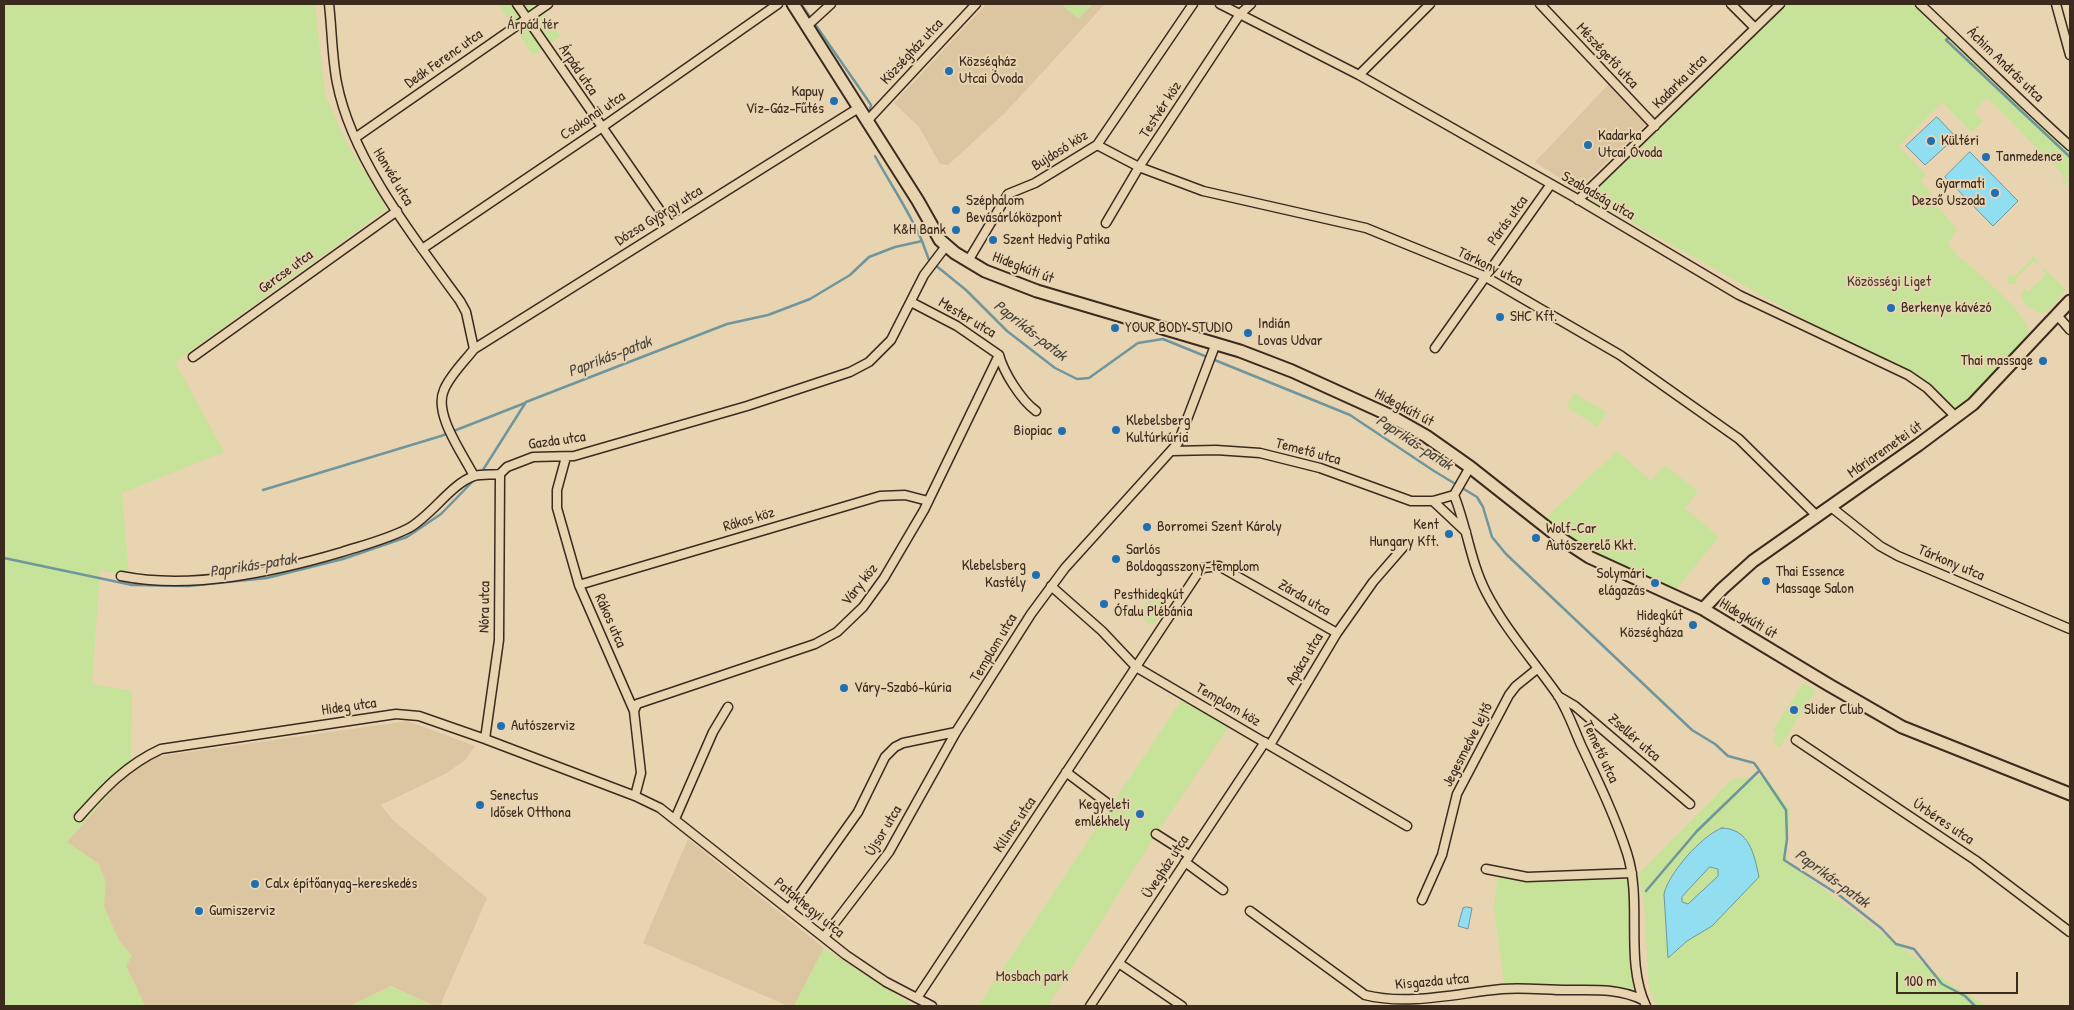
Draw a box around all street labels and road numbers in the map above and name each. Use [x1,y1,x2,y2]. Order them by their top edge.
street label: Községház utca [877,15,947,89]
street label: Mészégető utca [1572,19,1642,93]
street label: Áchim András utca [1963,24,2047,106]
street label: Deák Ferenc utca [402,26,486,92]
street label: Árpád utca [554,41,602,99]
street label: Kadarka utca [1649,51,1711,113]
street label: Testvér köz [1136,78,1186,142]
street label: Csokonai utca [557,88,629,144]
street label: Bujdosó köz [1029,127,1091,175]
street label: Honvéd utca [369,145,417,209]
street label: Szabadság utca [1558,168,1638,224]
street label: Dózsa György utca [612,182,706,250]
street label: Párás utca [1484,193,1532,249]
street label: Tárkony utca [1454,243,1526,291]
street label: Gercse utca [255,246,317,298]
street label: Hidegkúti út [990,248,1056,288]
street label: Mester utca [935,294,999,342]
street label: Hidegkúti út [1371,385,1437,431]
street label: Máriaremetei út [1844,418,1926,482]
street label: Gazda utca [527,428,587,454]
street label: Temető utca [1273,435,1343,469]
street label: Rákos köz [721,504,777,536]
street label: Tárkony utca [1915,541,1987,585]
street label: Váry köz [838,560,882,610]
street label: Zárda utca [1275,576,1333,620]
street label: Nóra utca [476,581,494,633]
street label: Rákos utca [590,591,630,651]
street label: Hidegkúti út [1716,595,1780,643]
street label: Templom utca [967,611,1021,685]
street label: Apáca utca [1282,630,1328,688]
street label: Templom köz [1192,679,1264,731]
street label: Hideg utca [320,694,378,720]
street label: Jegesmedve lejtő [1439,700,1497,790]
street label: Zsellér utca [1604,710,1664,766]
street label: Temető utca [1578,718,1622,786]
street label: Kilincs utca [990,794,1040,856]
street label: Úrbéres utca [1909,795,1977,849]
street label: Újsor utca [862,803,906,859]
street label: Üvegház utca [1139,832,1193,902]
street label: Patakhegyi utca [770,874,848,942]
street label: Kisgazda utca [1394,970,1470,994]

